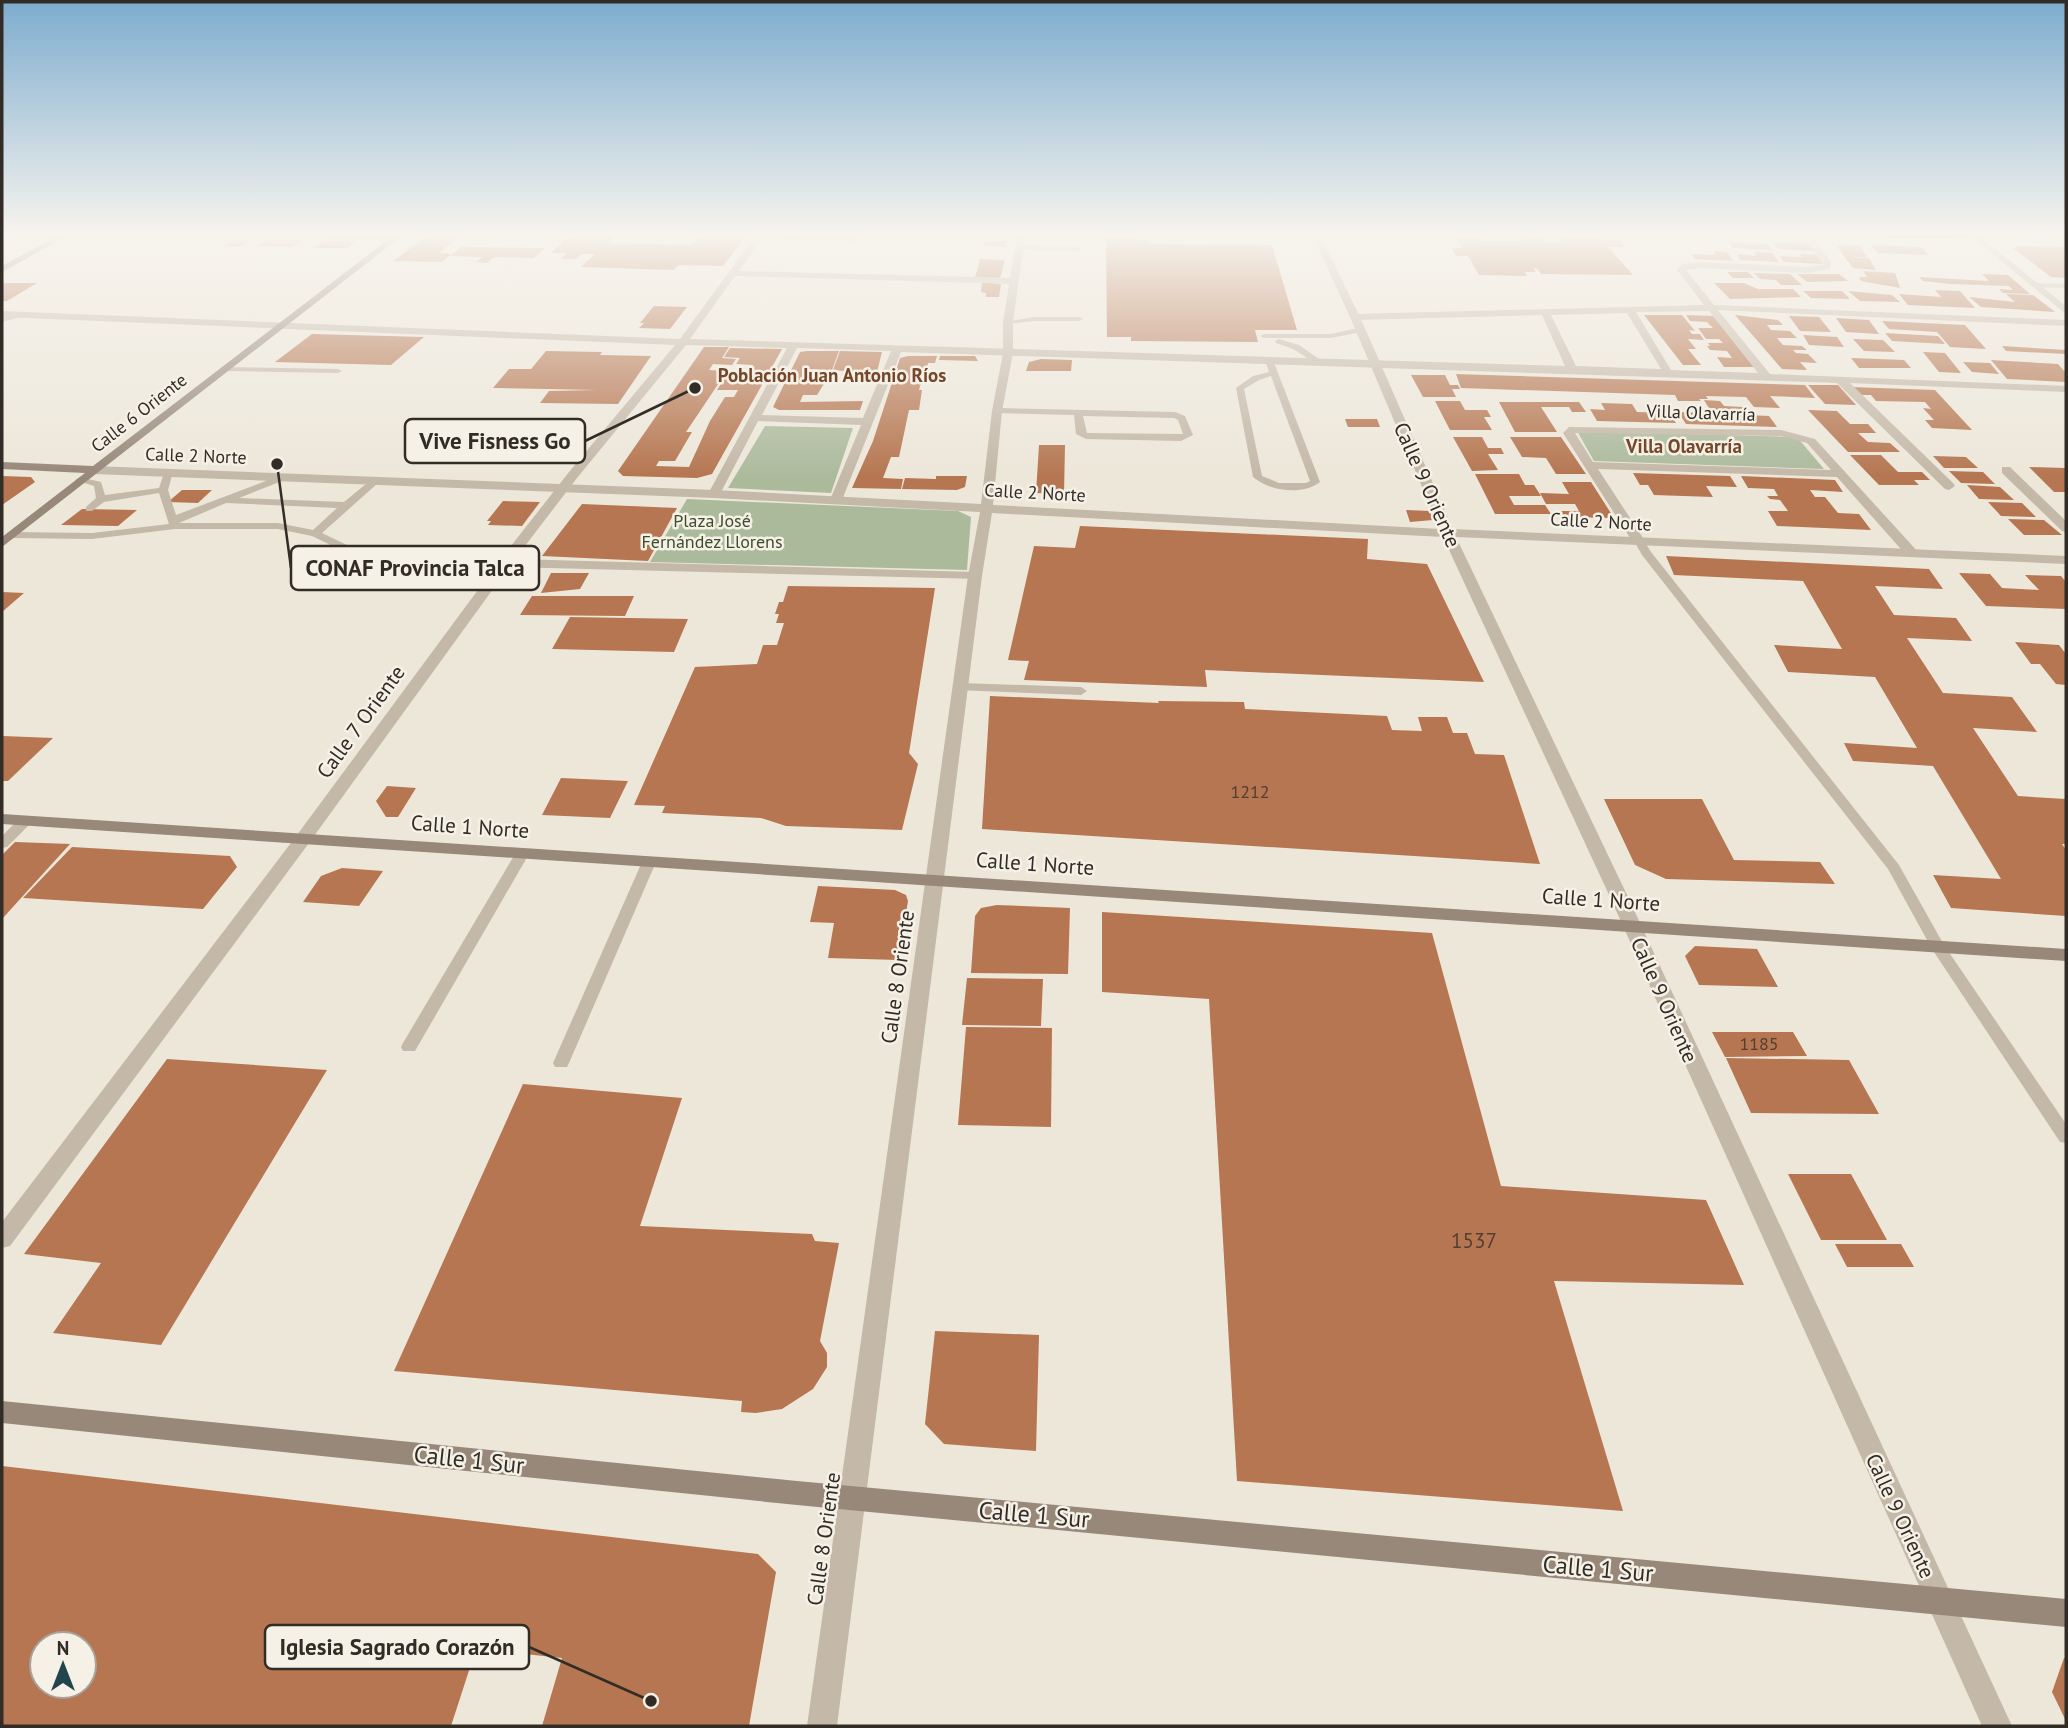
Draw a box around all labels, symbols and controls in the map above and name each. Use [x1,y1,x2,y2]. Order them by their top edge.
district label: Población Juan Antonio Ríos [718,363,946,387]
street label: Calle 6 Oriente [86,368,191,457]
street label: Villa Olavarría [1645,399,1756,426]
street label: Calle 9 Oriente [1388,418,1467,552]
callout: Vive Fisness Go [405,419,585,463]
text: Vive Fisness Go [418,426,571,455]
district label: Villa Olavarría [1625,434,1742,458]
street label: Calle 2 Norte [145,442,247,469]
street label: Calle 2 Norte [984,478,1086,507]
street label: Calle 2 Norte [1550,507,1652,536]
park label: Plaza José Fernández Llorens [641,509,783,553]
callout: CONAF Provincia Talca [291,546,539,590]
text: CONAF Provincia Talca [305,553,525,582]
street label: Calle 7 Oriente [310,660,411,784]
house number: 1212 [1230,780,1270,803]
street label: Calle 1 Norte [410,809,530,844]
street label: Calle 1 Norte [975,846,1095,881]
street label: Calle 1 Norte [1541,882,1661,917]
street label: Calle 8 Oriente [875,908,920,1045]
street label: Calle 9 Oriente [1625,933,1704,1067]
house number: 1185 [1739,1032,1779,1055]
house number: 1537 [1451,1227,1497,1254]
street label: Calle 1 Sur [412,1438,526,1481]
street label: Calle 9 Oriente [1860,1449,1941,1582]
street label: Calle 8 Oriente [801,1470,846,1607]
street label: Calle 1 Sur [977,1494,1091,1535]
street label: Calle 1 Sur [1541,1548,1655,1589]
callout: Iglesia Sagrado Corazón [265,1625,529,1669]
north arrow [28,1630,98,1700]
text: Iglesia Sagrado Corazón [279,1632,515,1661]
text: N [57,1636,69,1660]

